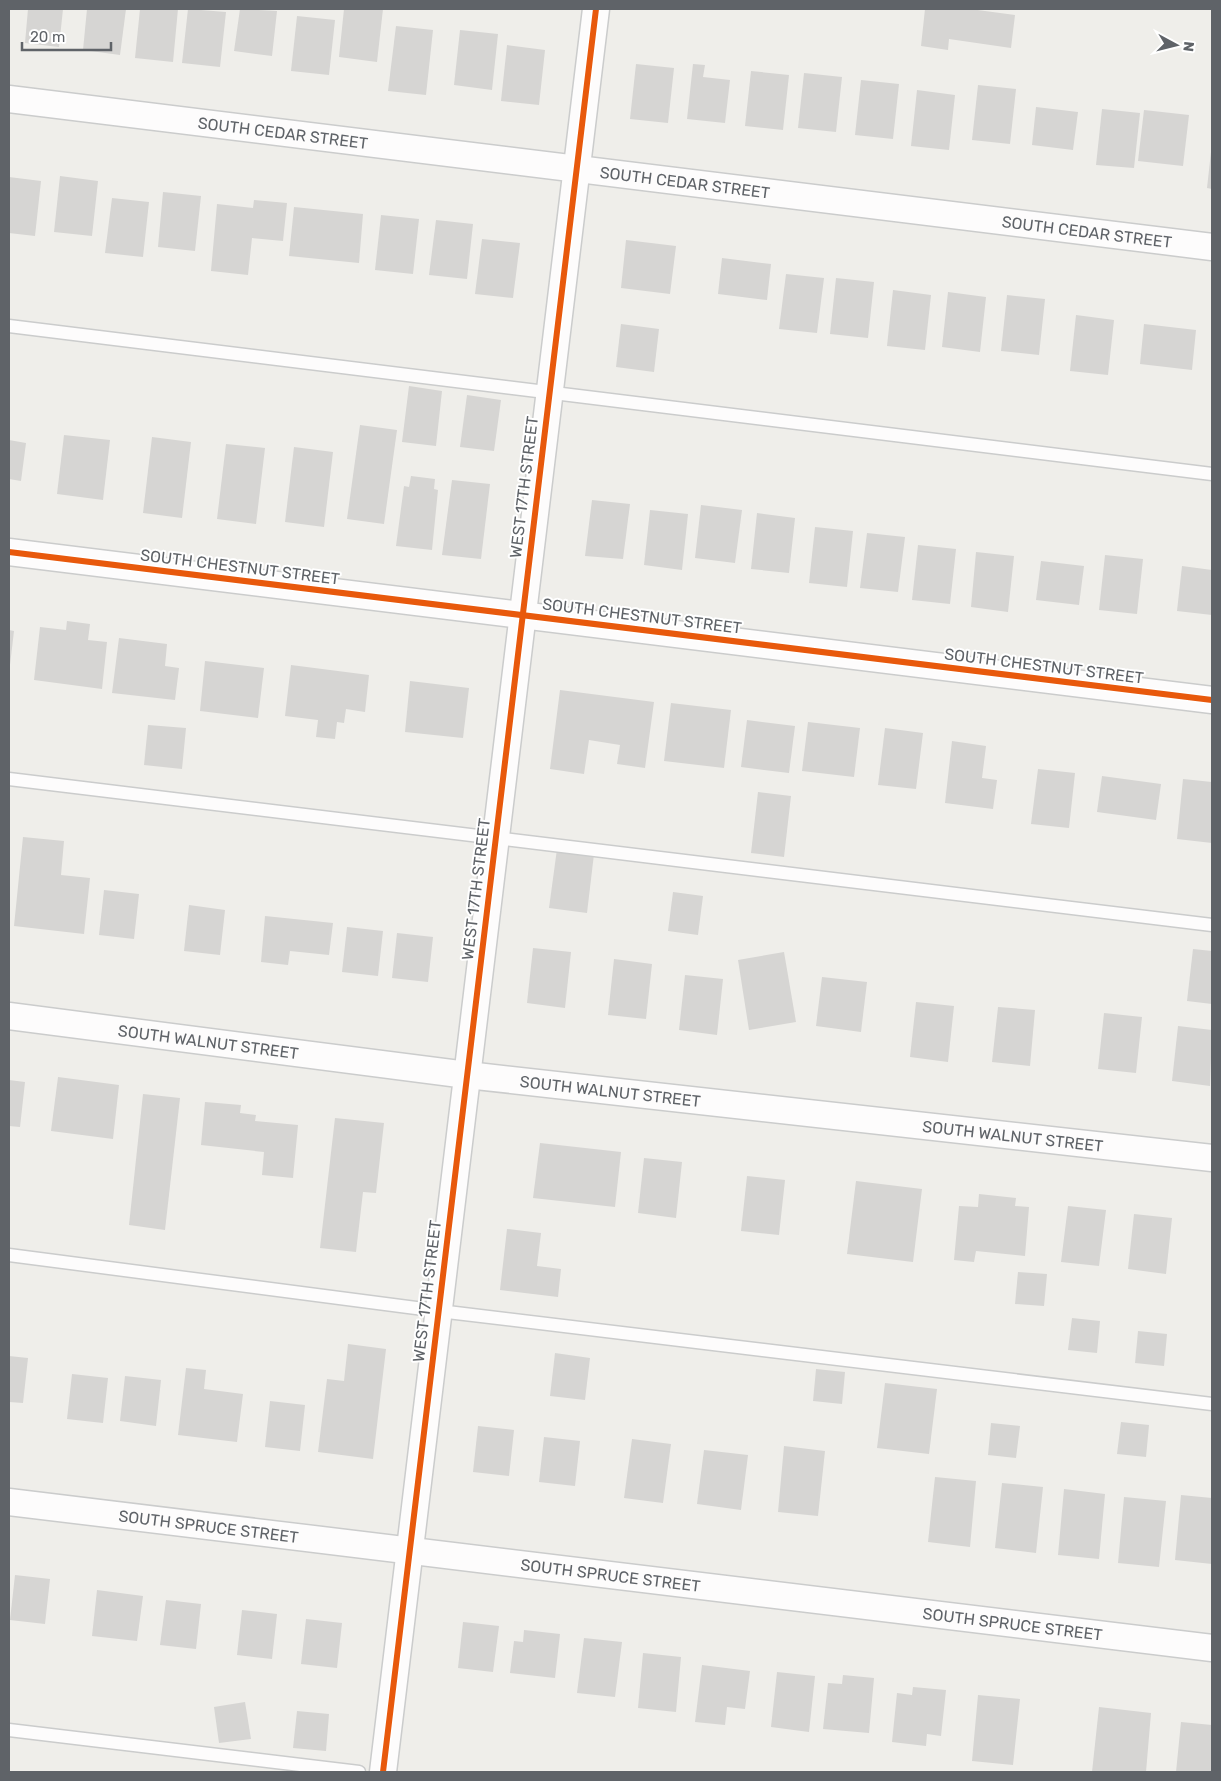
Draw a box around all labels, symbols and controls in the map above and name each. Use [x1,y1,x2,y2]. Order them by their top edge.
scale bar [22,20,111,52]
north arrow [1151,20,1201,70]
text: 20 m [30,28,65,46]
text: N [1179,40,1197,53]
street label: SOUTH CEDAR STREET [197,113,369,153]
street label: SOUTH CEDAR STREET [599,162,771,202]
street label: SOUTH CEDAR STREET [1001,212,1173,251]
street label: WEST 17TH STREET [506,415,542,559]
street label: SOUTH CHESTNUT STREET [139,545,341,589]
street label: SOUTH CHESTNUT STREET [541,594,743,638]
street label: SOUTH CHESTNUT STREET [943,644,1145,688]
street label: WEST 17TH STREET [458,817,494,961]
street label: SOUTH WALNUT STREET [117,1021,300,1063]
street label: SOUTH WALNUT STREET [519,1071,702,1110]
street label: SOUTH WALNUT STREET [921,1116,1104,1155]
street label: WEST 17TH STREET [409,1219,445,1363]
street label: SOUTH SPRUCE STREET [117,1506,300,1547]
street label: SOUTH SPRUCE STREET [520,1555,702,1595]
street label: SOUTH SPRUCE STREET [922,1603,1104,1644]

